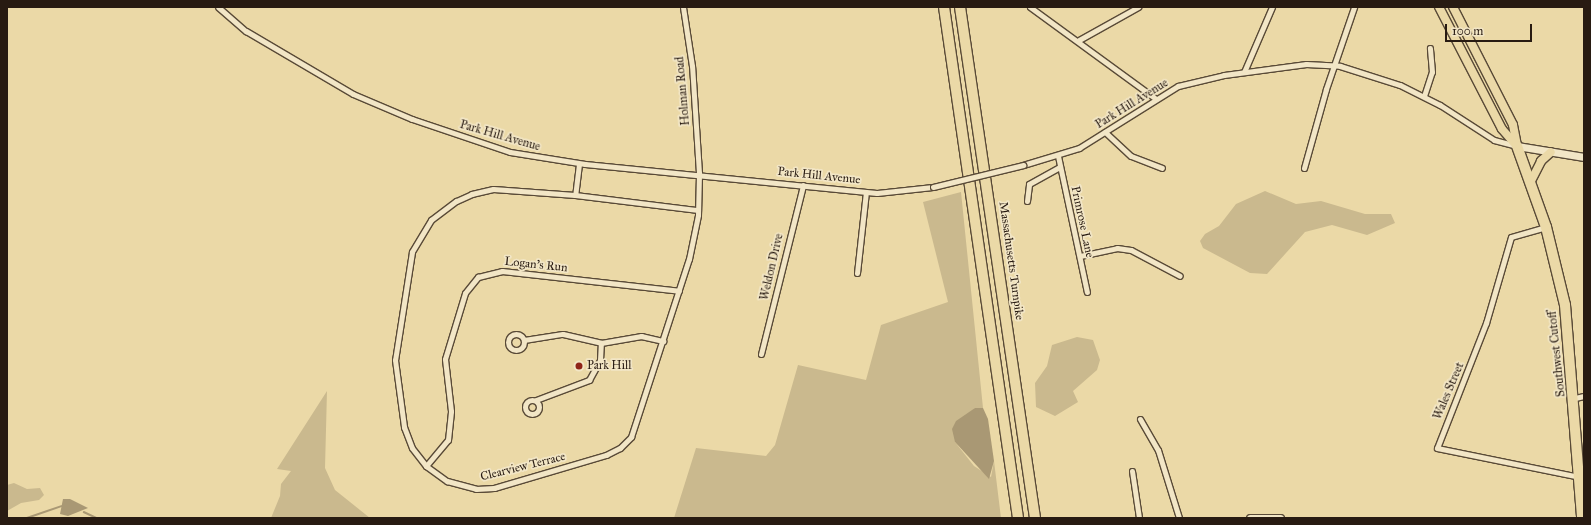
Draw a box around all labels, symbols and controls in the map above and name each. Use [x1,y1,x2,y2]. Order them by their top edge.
scale bar [1447,16,1534,42]
text: 100 m [1452,24,1483,38]
street label: Holman Road [673,56,693,126]
street label: Park Hill Avenue [1093,76,1171,132]
street label: Park Hill Avenue [458,118,542,154]
street label: Park Hill Avenue [777,164,861,188]
street label: Primrose Lane [1067,185,1097,259]
street label: Massachusetts Turnpike [996,201,1026,321]
street label: Weldon Drive [757,232,787,302]
street label: Logan's Run [504,255,568,275]
street label: Southwest Cutoff [1545,310,1569,398]
place label: Park Hill [587,359,631,373]
street label: Wales Street [1430,360,1468,422]
marker: Park Hill [574,361,584,371]
street label: Clearview Terrace [479,449,567,485]

